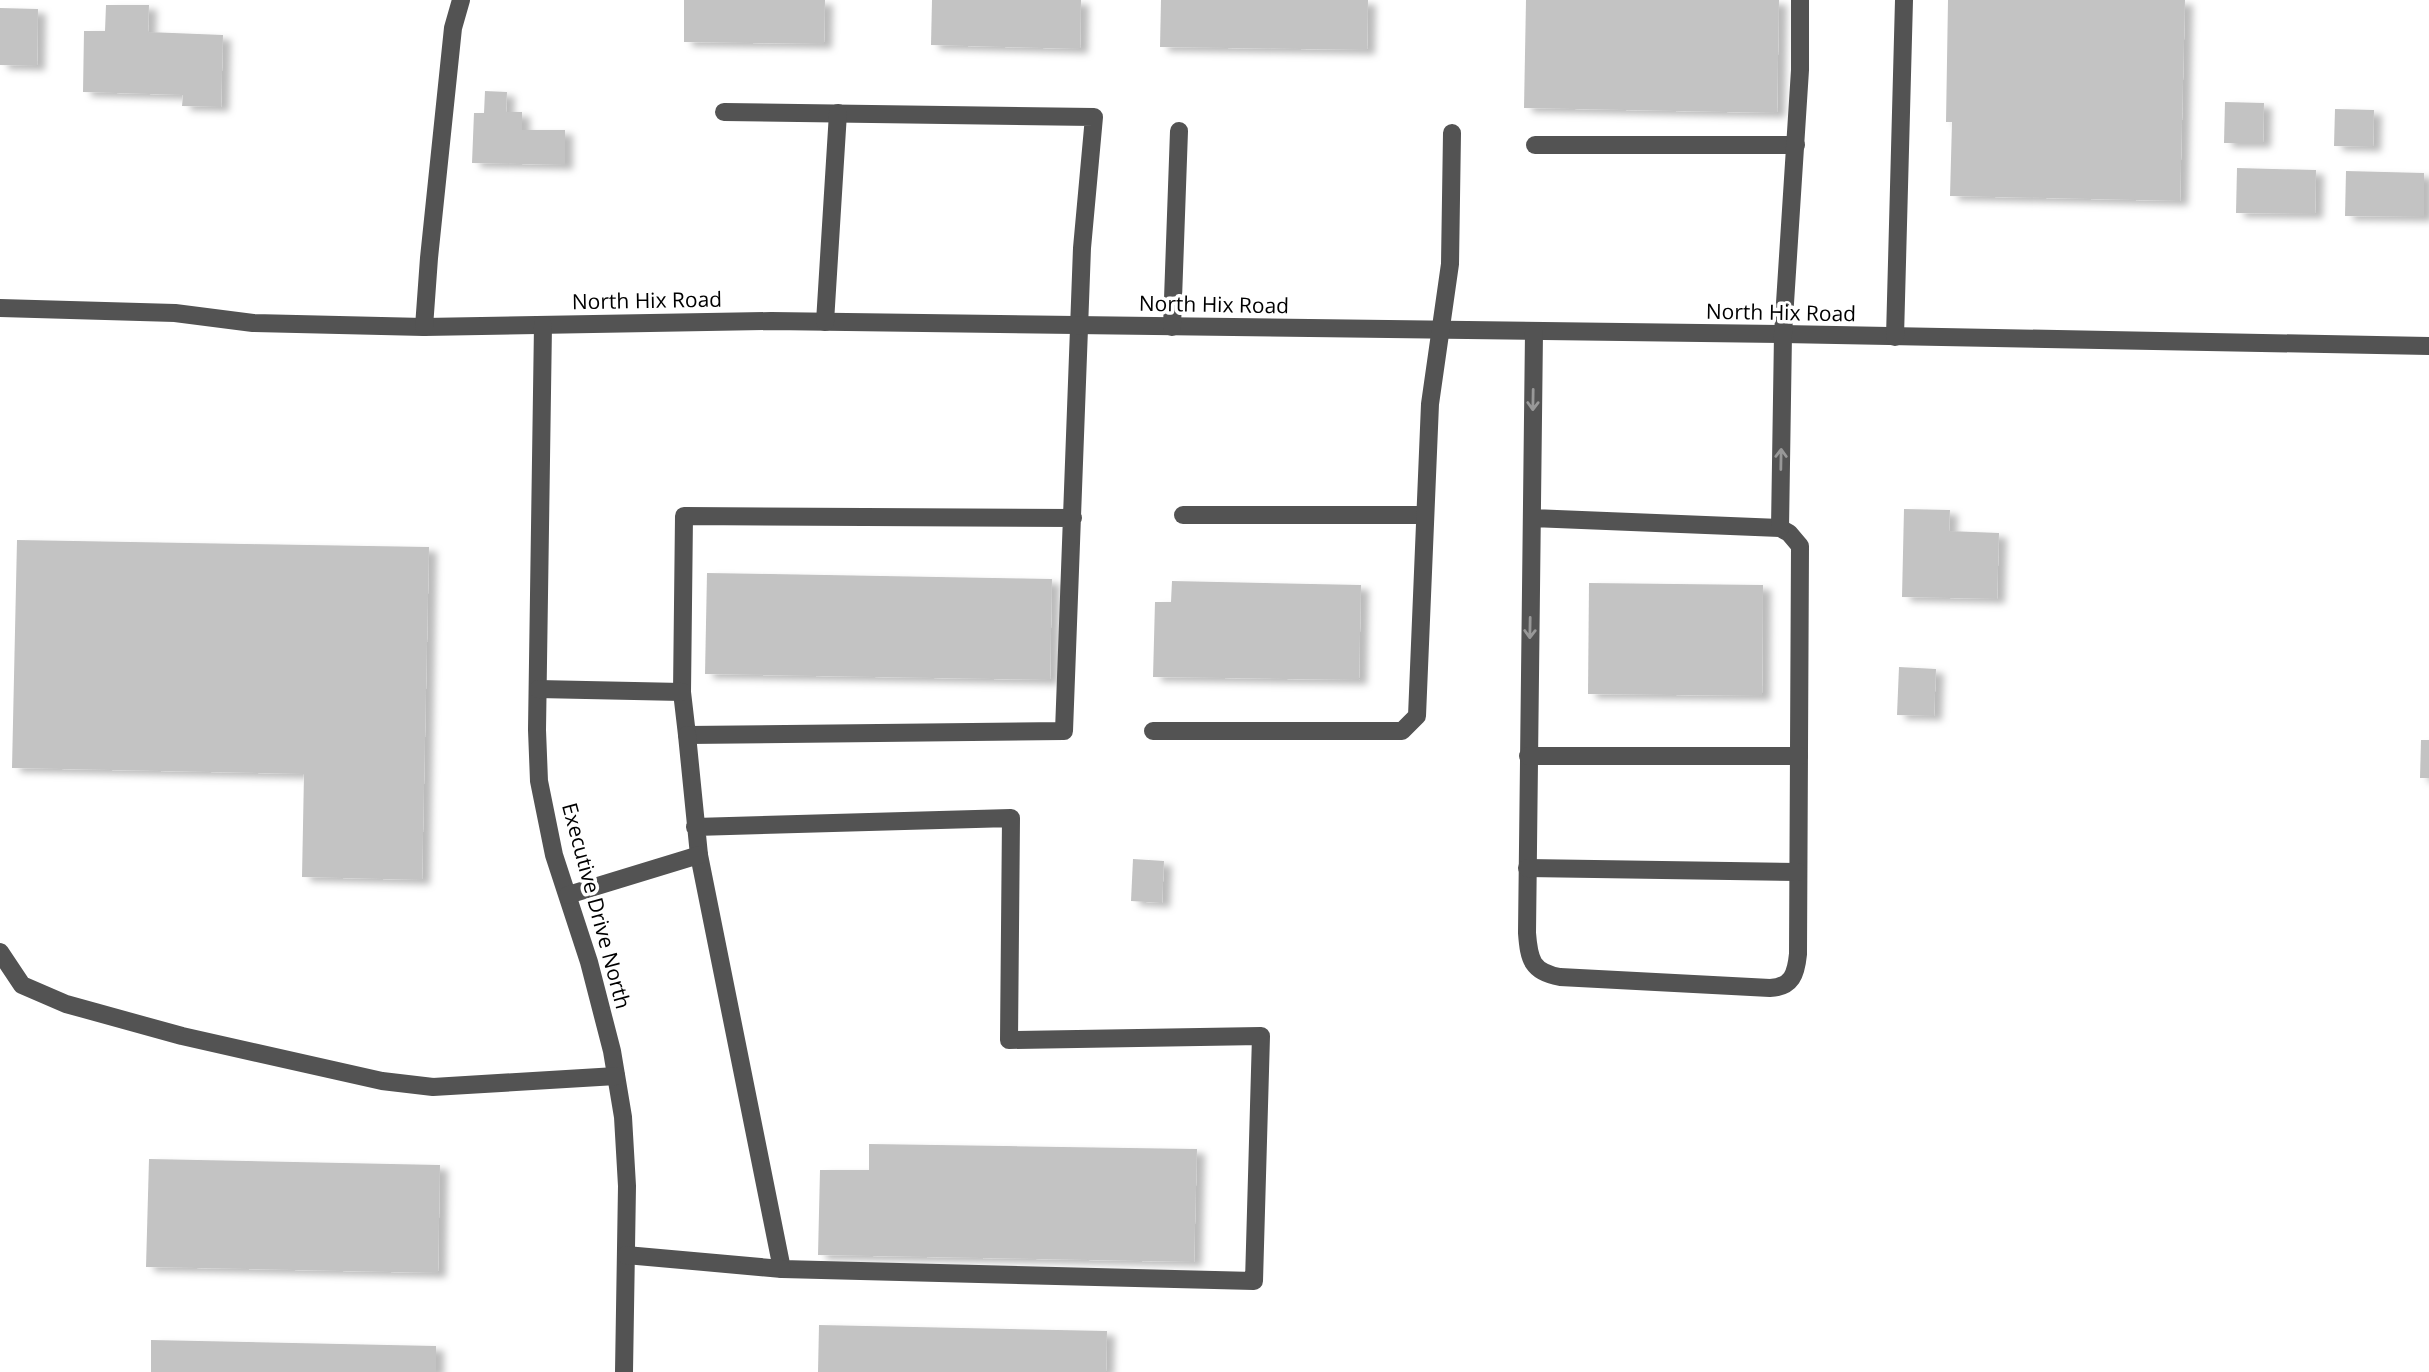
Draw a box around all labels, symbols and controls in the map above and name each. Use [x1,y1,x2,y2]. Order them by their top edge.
street label: North Hix Road [572,285,722,315]
street label: North Hix Road [1139,289,1289,319]
street label: North Hix Road [1706,297,1856,327]
one-way arrow [1526,389,1539,412]
one-way arrow [1774,448,1787,471]
one-way arrow [1524,616,1537,639]
street label: Executive Drive North [556,800,638,1012]

